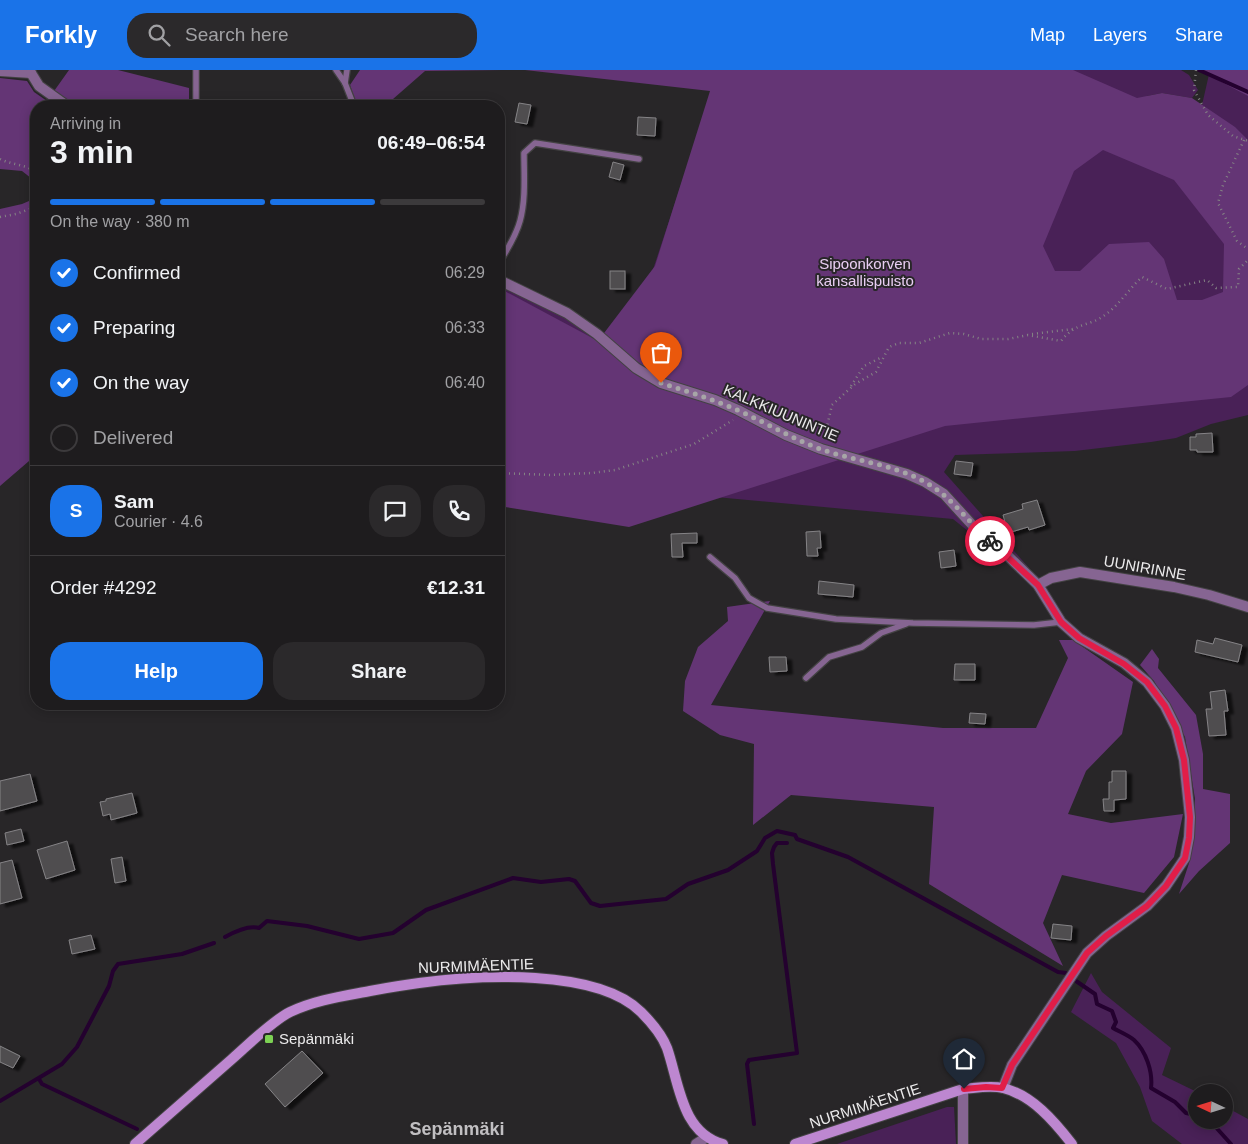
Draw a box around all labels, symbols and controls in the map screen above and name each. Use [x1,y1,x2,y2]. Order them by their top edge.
search box [127,13,477,58]
text: Forkly [25,21,97,48]
icon: search [145,21,173,49]
text: Search here [185,24,289,45]
text: Map [1030,25,1065,45]
text: Layers [1093,25,1147,45]
text: Share [1175,25,1223,45]
text: Arriving in [50,115,121,132]
text: 06:49–06:54 [377,132,485,153]
text: 3 min [50,134,134,170]
text: On the way · 380 m [50,213,190,230]
park label: Sipoonkorven kansallispuisto [816,255,914,289]
icon: check [50,259,78,287]
text: Confirmed [93,262,181,283]
text: 06:29 [445,264,485,281]
icon: check [50,314,78,342]
text: Preparing [93,317,175,338]
text: 06:33 [445,319,485,336]
pin [640,332,682,383]
icon: bag [647,339,675,367]
icon: check [50,369,78,397]
text: On the way [93,372,189,393]
text: 06:40 [445,374,485,391]
street label: KALKKIUUNINTIE [721,381,841,444]
text: Delivered [93,427,173,448]
button: chat [369,485,421,537]
button: phone [433,485,485,537]
text: Sam [114,491,154,512]
text: S [70,500,82,521]
text: Courier · 4.6 [114,513,203,530]
courier [965,516,1015,566]
icon: bike [976,527,1004,555]
street label: UUNIRINNE [1103,552,1188,583]
text: Order #4292 [50,577,157,598]
text: €12.31 [427,577,485,598]
button: Help [50,642,263,700]
button: Share [273,642,485,700]
street label: NURMIMÄENTIE [418,955,534,976]
place label: Sepänmäki [279,1030,354,1047]
marker: Sepänmäki [263,1033,275,1045]
pin [943,1038,985,1089]
icon: home [950,1045,978,1073]
street label: NURMIMÄENTIE [807,1080,923,1132]
north arrow [1188,1084,1232,1129]
map controls [1188,1084,1233,1129]
district label: Sepänmäki [409,1119,505,1139]

